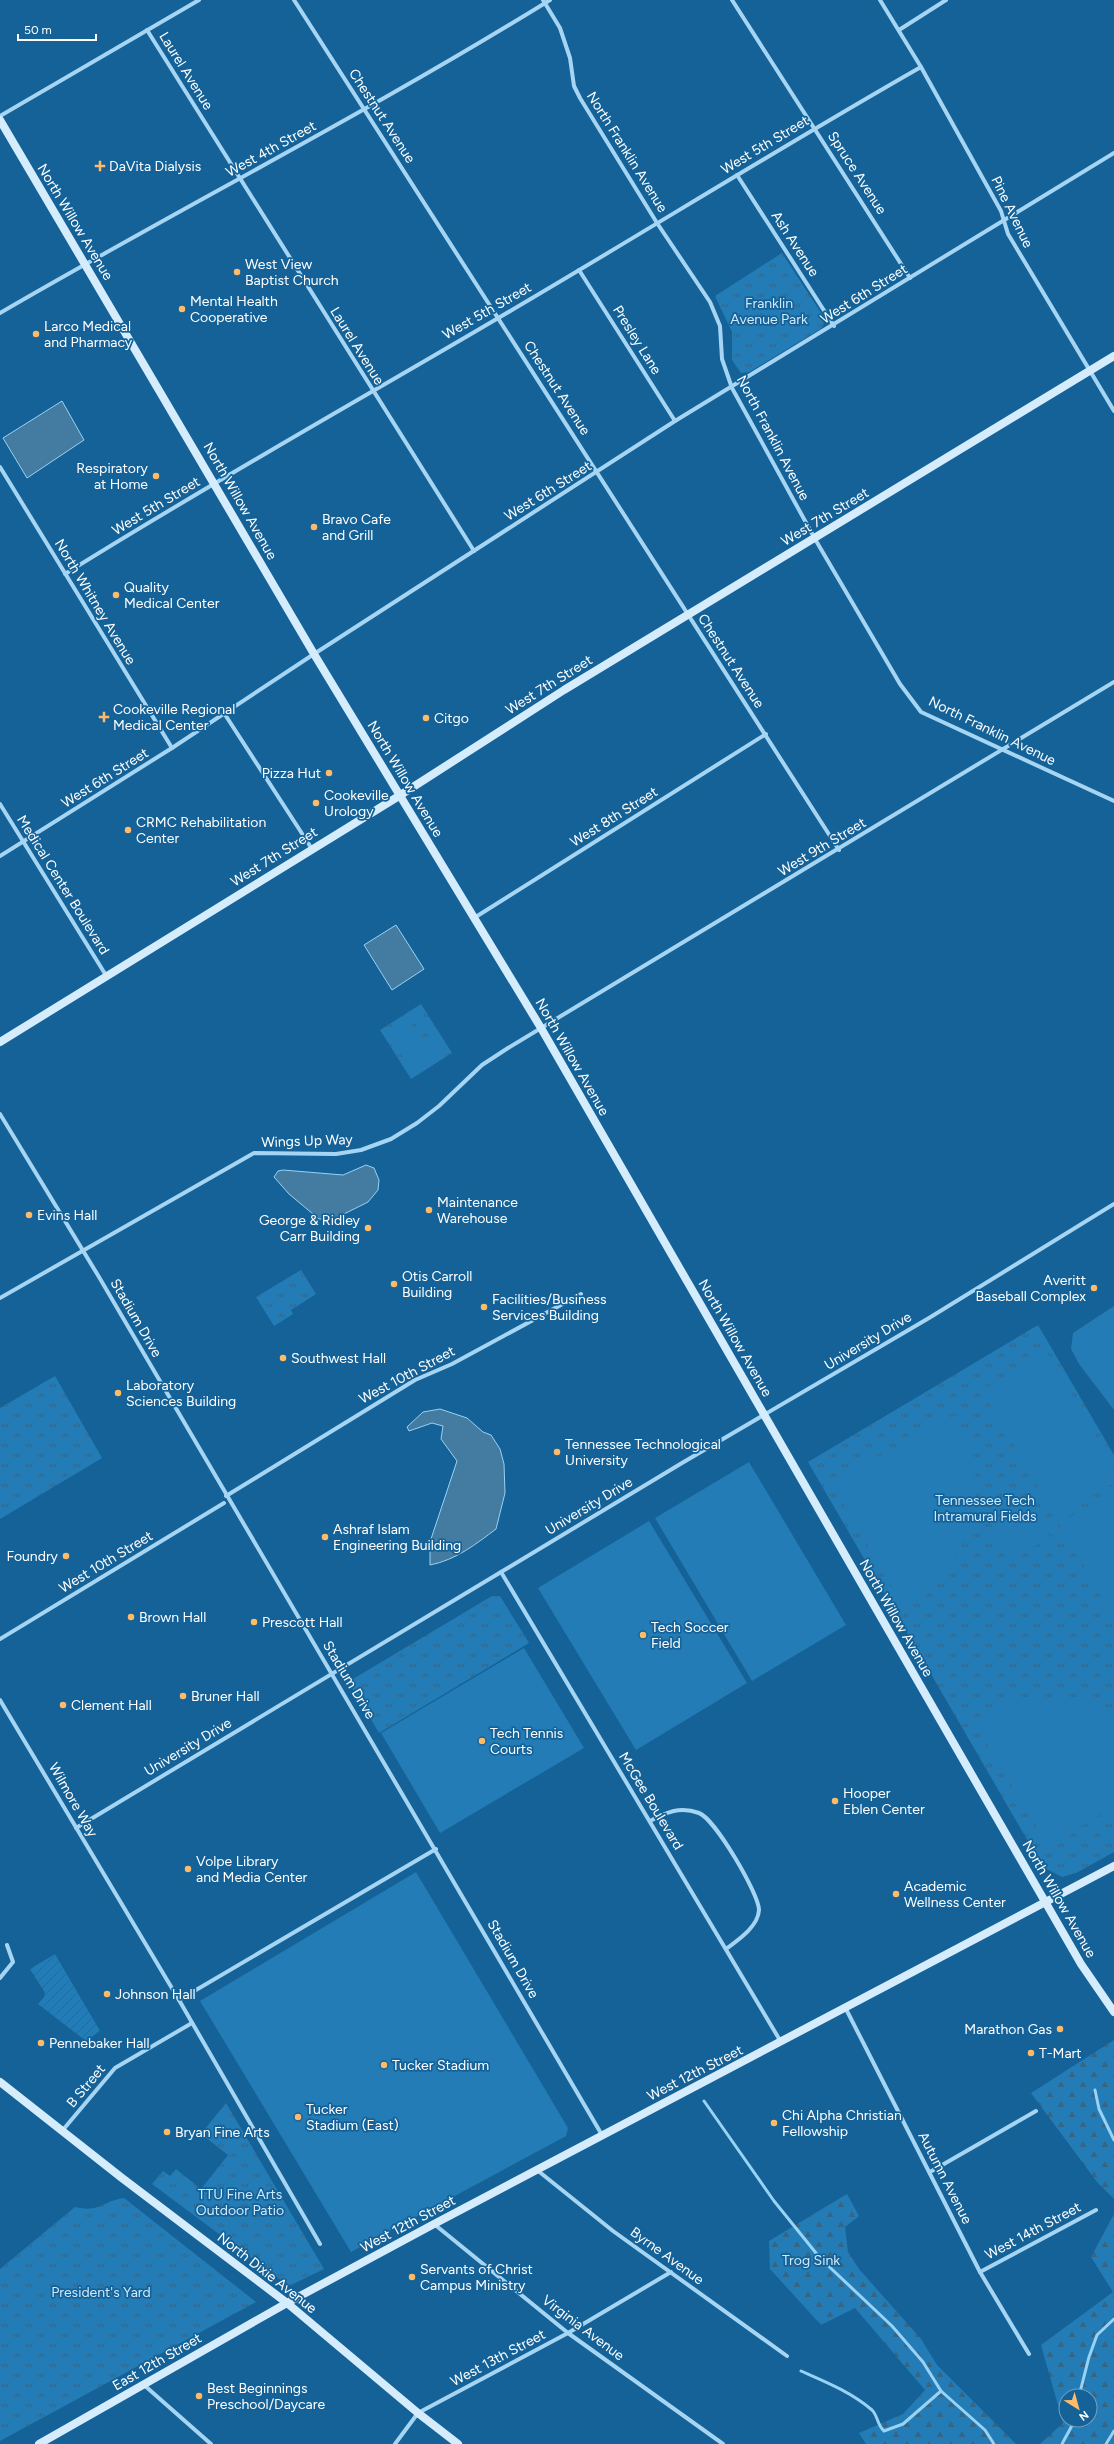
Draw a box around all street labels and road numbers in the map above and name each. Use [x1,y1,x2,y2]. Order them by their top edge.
street label: Laurel Avenue [155,29,217,113]
street label: Chestnut Avenue [345,66,419,167]
street label: North Franklin Avenue [583,88,671,216]
street label: West 5th Street [718,112,812,178]
street label: West 4th Street [223,117,319,181]
street label: Spruce Avenue [824,128,890,218]
street label: North Willow Avenue [34,161,117,284]
street label: Pine Avenue [987,173,1037,251]
street label: Ash Avenue [768,208,823,280]
street label: West 6th Street [817,260,911,328]
street label: West 5th Street [440,279,534,343]
street label: Presley Lane [609,302,665,378]
street label: Laurel Avenue [326,304,388,388]
street label: Chestnut Avenue [520,338,594,439]
street label: North Franklin Avenue [733,373,813,504]
street label: North Willow Avenue [199,439,281,563]
street label: West 6th Street [501,457,595,525]
street label: West 5th Street [109,473,203,539]
street label: West 7th Street [778,484,872,550]
street label: North Whitney Avenue [51,536,139,668]
street label: Chestnut Avenue [694,611,768,712]
street label: West 7th Street [502,652,596,718]
street label: North Franklin Avenue [926,693,1059,769]
street label: North Willow Avenue [364,718,447,841]
street label: West 6th Street [58,744,152,812]
street label: West 8th Street [567,783,661,851]
street label: Medical Center Boulevard [13,812,113,958]
street label: West 9th Street [775,814,869,880]
street label: West 7th Street [227,824,321,890]
street label: North Willow Avenue [531,995,613,1119]
street label: Wings Up Way [261,1131,354,1151]
street label: Stadium Drive [107,1276,166,1361]
street label: North Willow Avenue [694,1276,776,1400]
street label: University Drive [821,1308,915,1374]
street label: West 10th Street [356,1343,458,1407]
street label: University Drive [542,1473,636,1539]
street label: West 10th Street [56,1527,156,1597]
street label: North Willow Avenue [855,1556,937,1680]
street label: Stadium Drive [319,1638,379,1722]
street label: University Drive [141,1714,235,1780]
street label: McGee Boulevard [615,1749,687,1853]
street label: Wilmore Way [45,1760,101,1841]
street label: North Willow Avenue [1018,1837,1100,1961]
street label: Stadium Drive [484,1917,543,2002]
street label: West 12th Street [644,2042,746,2104]
street label: B Street [63,2061,109,2111]
street label: Autumn Avenue [915,2129,976,2227]
street label: West 12th Street [358,2192,458,2256]
street label: West 14th Street [982,2199,1084,2263]
street label: Byrne Avenue [627,2224,707,2289]
street label: North Dixie Avenue [214,2229,320,2317]
street label: Virginia Avenue [539,2292,628,2365]
street label: West 13th Street [448,2326,548,2390]
street label: East 12th Street [109,2330,205,2394]

